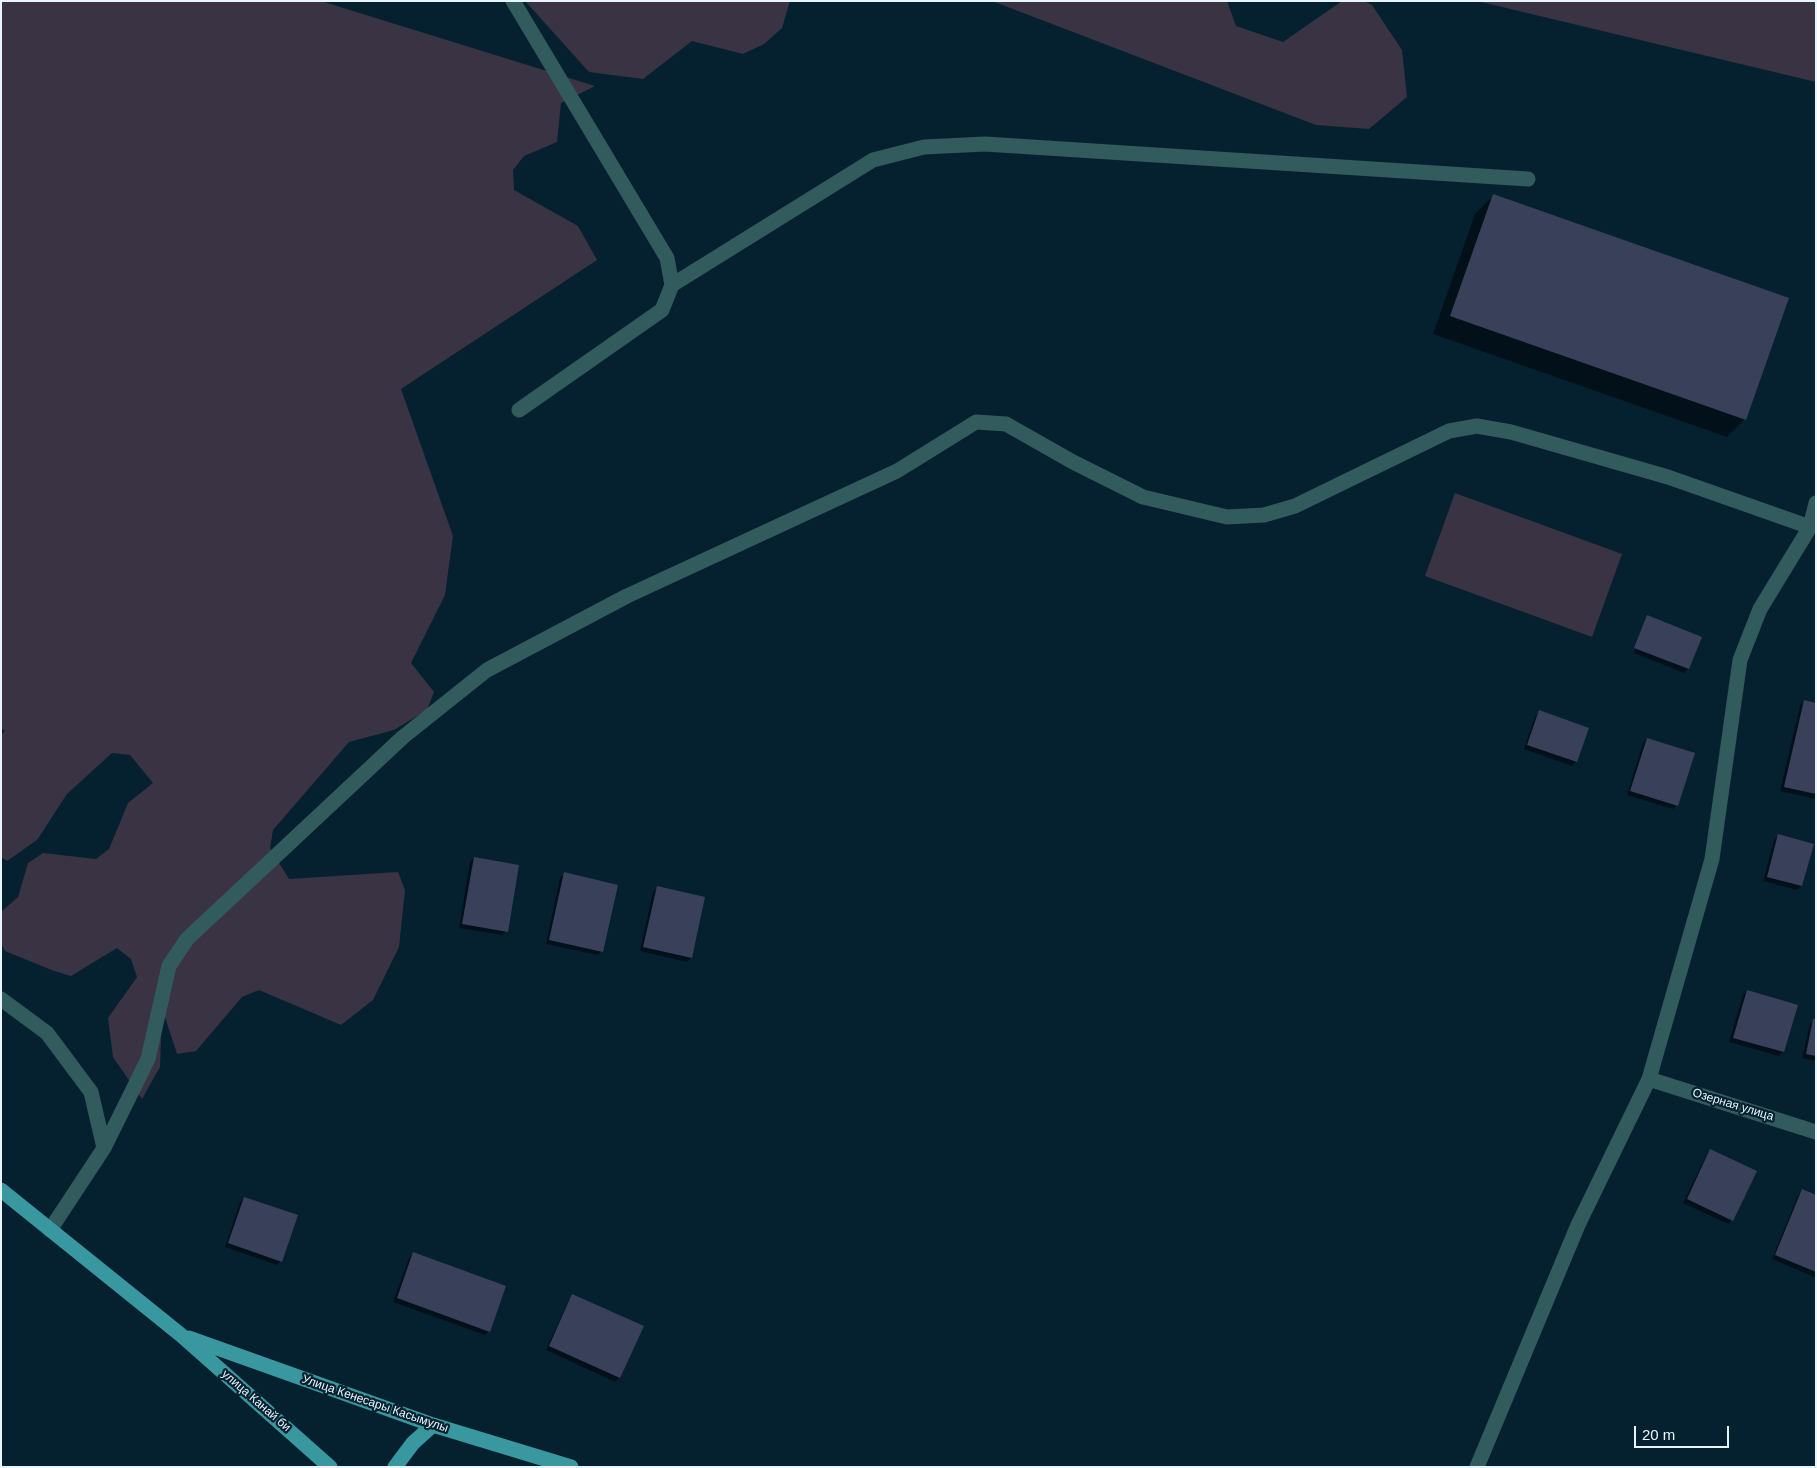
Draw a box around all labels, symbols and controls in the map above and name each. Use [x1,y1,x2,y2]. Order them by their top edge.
street label: Озерная улица [1691,1086,1775,1124]
street label: улица Канай би [218,1367,294,1435]
street label: Улица Кенесары Касымулы [300,1372,450,1436]
scale bar [1637,1416,1732,1448]
text: 20 m [1642,1426,1675,1443]

